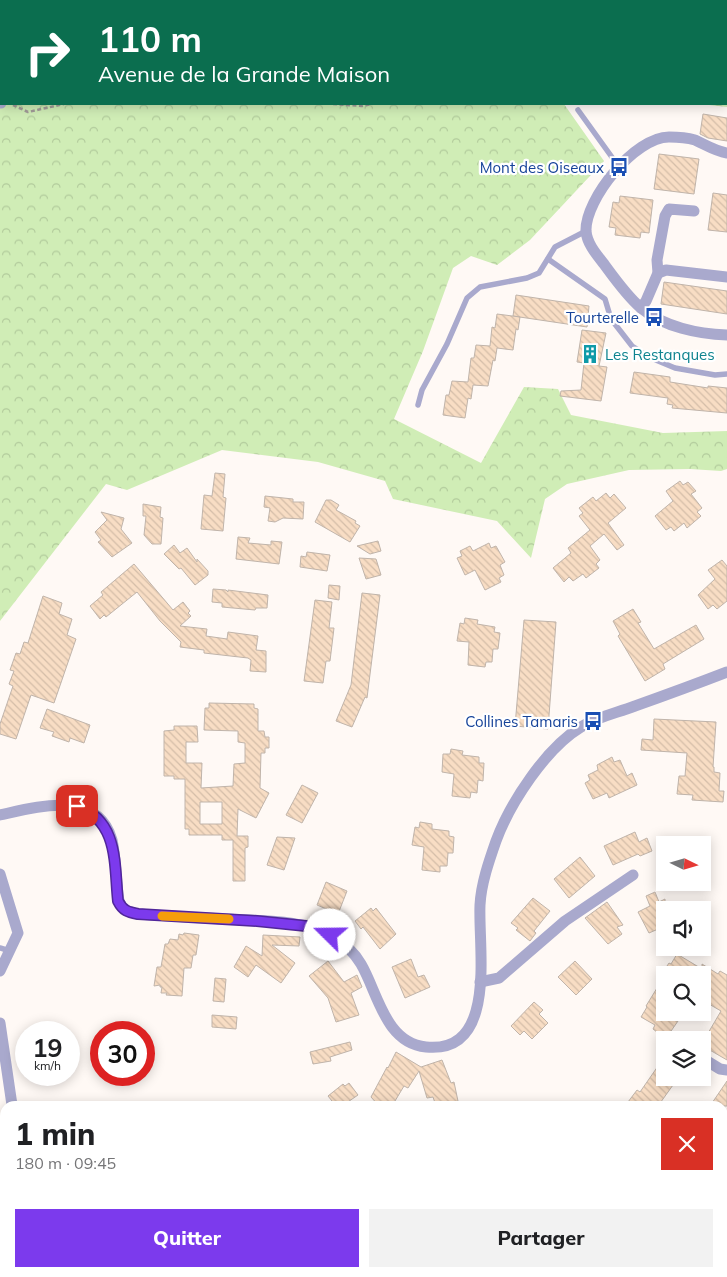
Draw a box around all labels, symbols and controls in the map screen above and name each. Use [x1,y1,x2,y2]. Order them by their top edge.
text: 110 m [98,17,202,61]
icon: right [15,20,80,85]
text: Avenue de la Grande Maison [98,60,390,88]
bus stop icon: Mont des Oiseaux [608,156,630,178]
place label: Mont des Oiseaux [480,158,604,177]
bus stop icon: Tourterelle [643,306,665,328]
place label: Tourterelle [566,308,639,327]
building icon: Les Restanques [579,343,601,365]
place label: Les Restanques [605,345,715,364]
bus stop icon: Collines Tamaris [582,710,604,732]
place label: Collines Tamaris [465,712,578,731]
pin [56,785,98,827]
icon: arrive [63,792,91,820]
north arrow [656,836,711,891]
map controls [656,836,711,1086]
button: sound [656,901,711,956]
position arrow [303,908,355,960]
button: search [656,966,711,1021]
speed limit sign: 30 [90,1021,155,1086]
button: layers [656,1031,711,1086]
text: 19 [32,1032,63,1063]
text: km/h [34,1058,61,1073]
text: 1 min [15,1115,95,1153]
button: close [661,1118,713,1170]
text: 180 m · 09:45 [15,1153,116,1173]
button: Quitter [15,1209,359,1267]
button: Partager [369,1209,713,1267]

